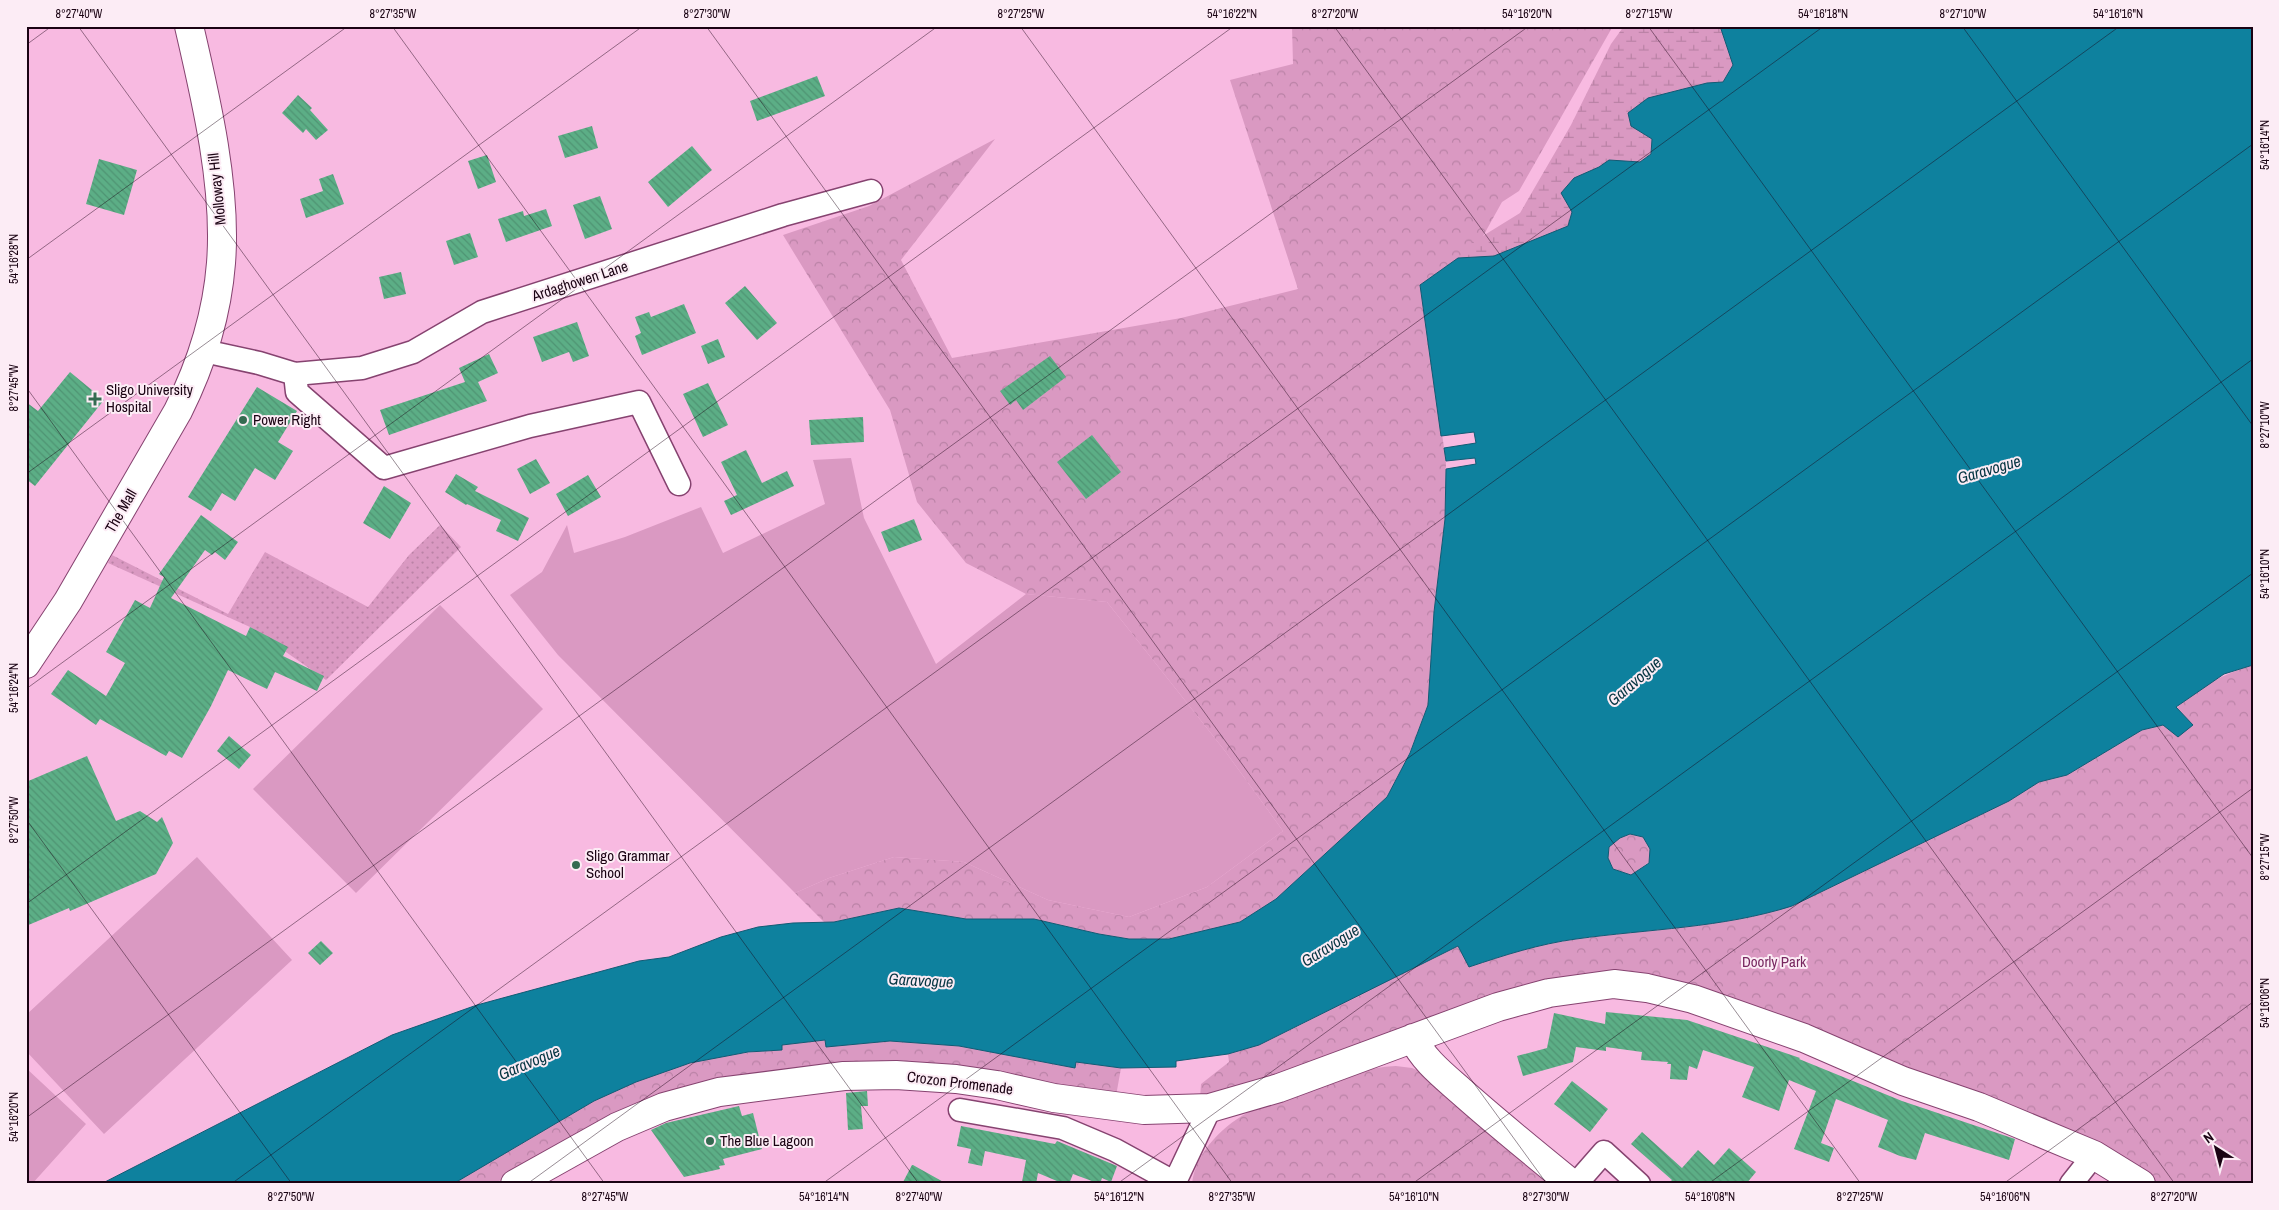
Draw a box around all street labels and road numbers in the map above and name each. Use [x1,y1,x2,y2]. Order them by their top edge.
street label: Molloway Hill [202,152,231,226]
street label: Ardaghowen Lane [528,255,631,306]
street label: The Mall [100,485,141,536]
street label: Crozon Promenade [906,1066,1014,1099]

